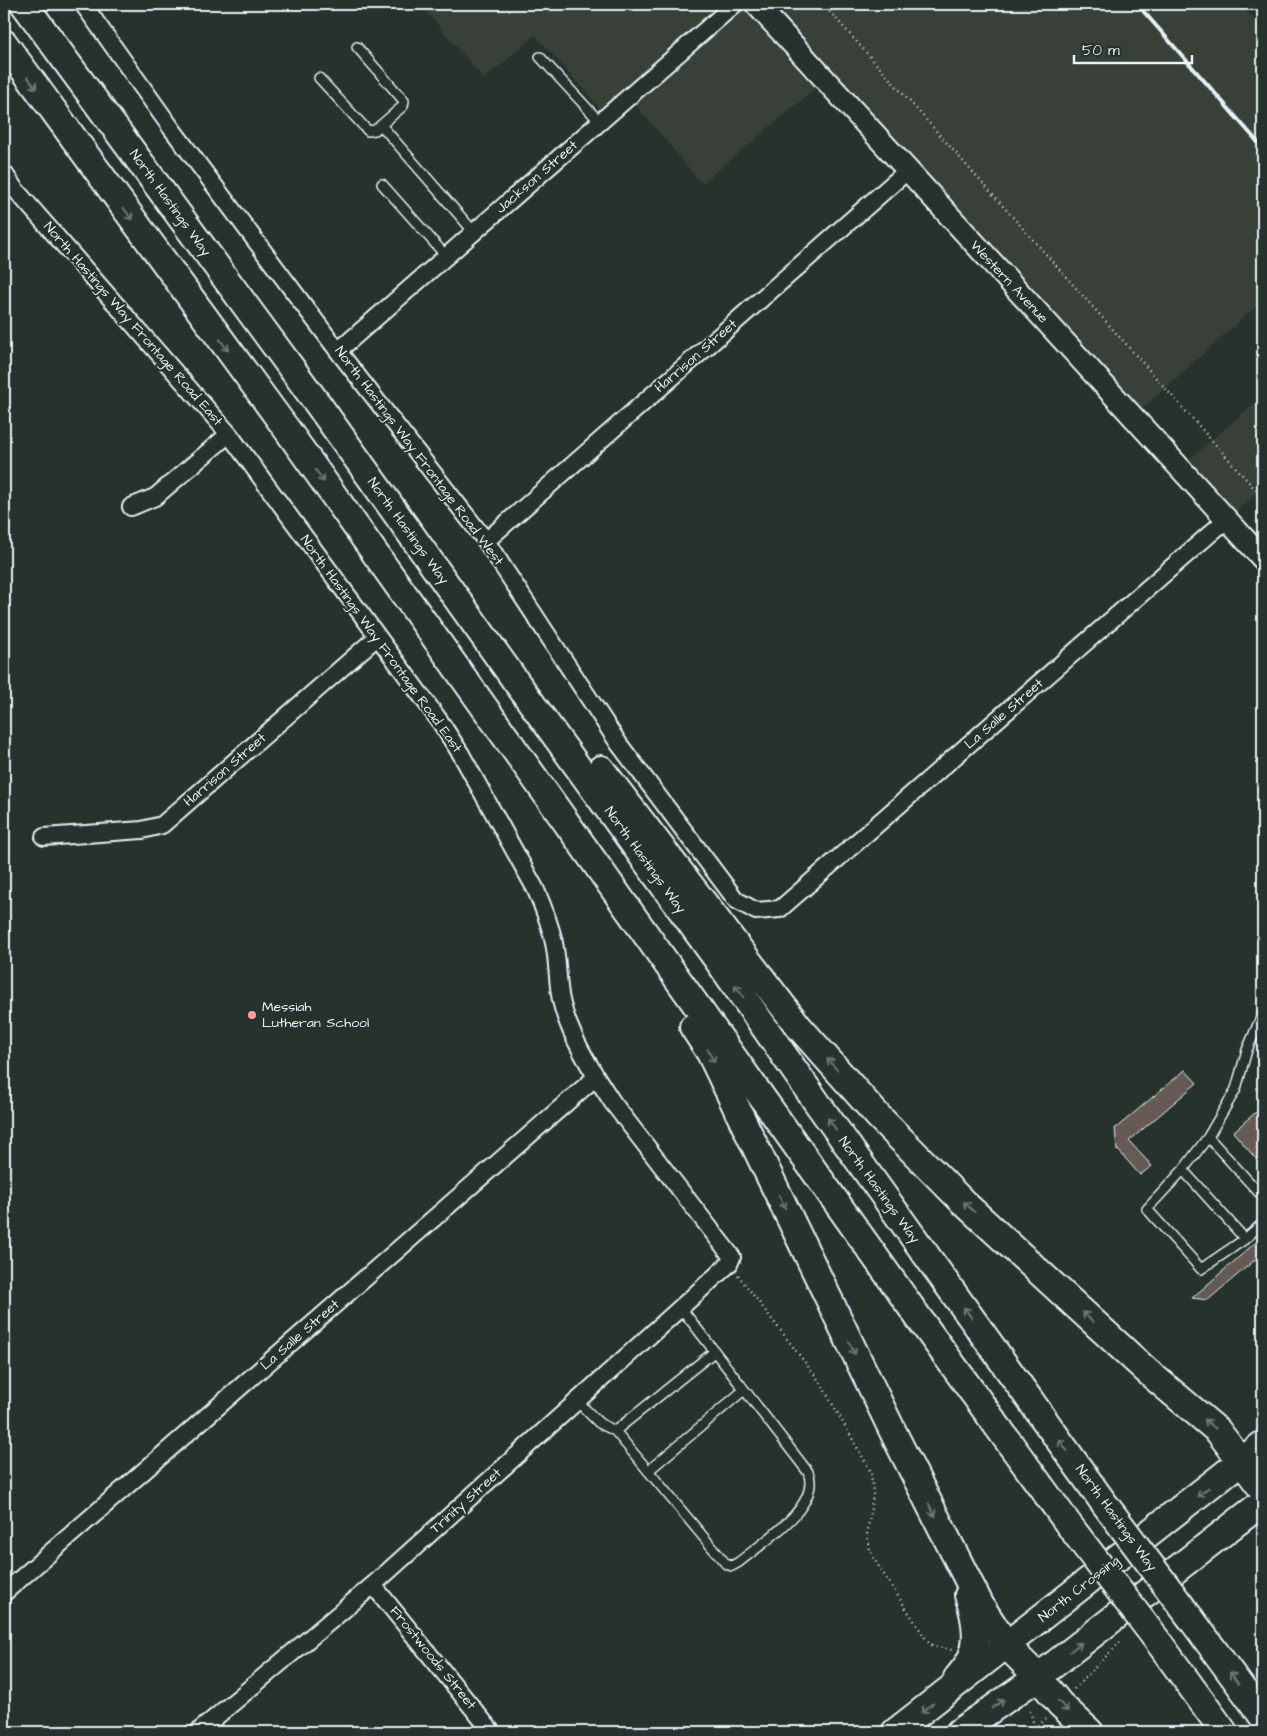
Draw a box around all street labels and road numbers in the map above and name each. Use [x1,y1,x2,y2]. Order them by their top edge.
street label: Jackson Street [492,136,583,218]
street label: North Hastings Way [124,145,216,261]
street label: North Hastings Way Frontage Road East [39,218,228,431]
street label: Western Avenue [965,236,1053,328]
street label: Harrison Street [650,314,742,398]
street label: North Hastings Way Frontage Road West [331,343,507,569]
street label: North Hastings Way [364,474,452,588]
street label: North Hastings Way Frontage Road East [295,531,467,757]
street label: La Salle Street [960,674,1048,754]
street label: Harrison Street [179,728,271,812]
street label: North Hastings Way [599,802,691,918]
street label: North Hastings Way [833,1132,925,1248]
street label: La Salle Street [256,1295,344,1375]
street label: North Hastings Way [1070,1460,1162,1576]
street label: Trinity Street [426,1463,506,1538]
street label: North Crossing [1034,1551,1124,1627]
street label: Frostwoods Street [385,1602,481,1714]

